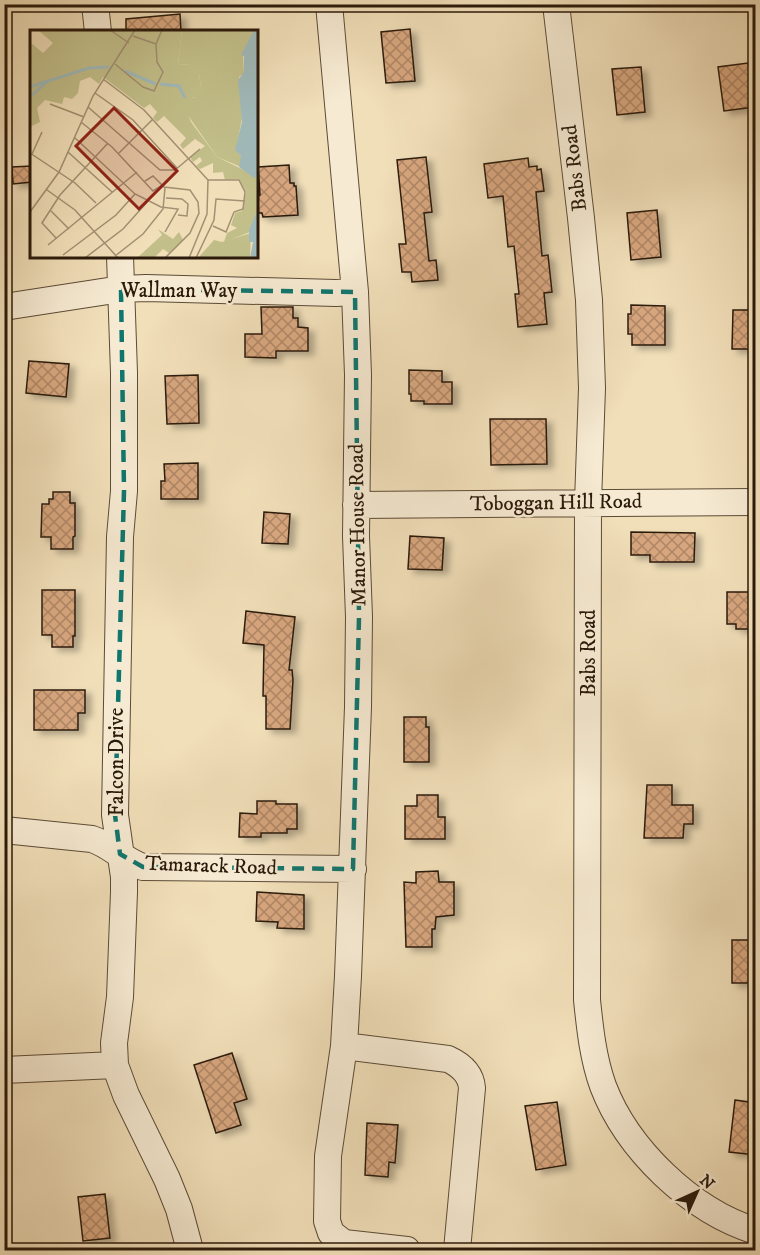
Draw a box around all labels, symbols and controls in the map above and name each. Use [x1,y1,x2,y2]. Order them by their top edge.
inset map [30,30,258,258]
street label: Babs Road [557,123,593,213]
street label: Wallman Way [120,278,238,304]
street label: Manor House Road [344,443,372,607]
street label: Toboggan Hill Road [470,488,643,518]
street label: Babs Road [576,609,602,697]
street label: Falcon Drive [104,707,130,816]
street label: Tamarack Road [145,851,278,881]
north arrow [667,1162,727,1222]
text: N [695,1170,719,1194]

